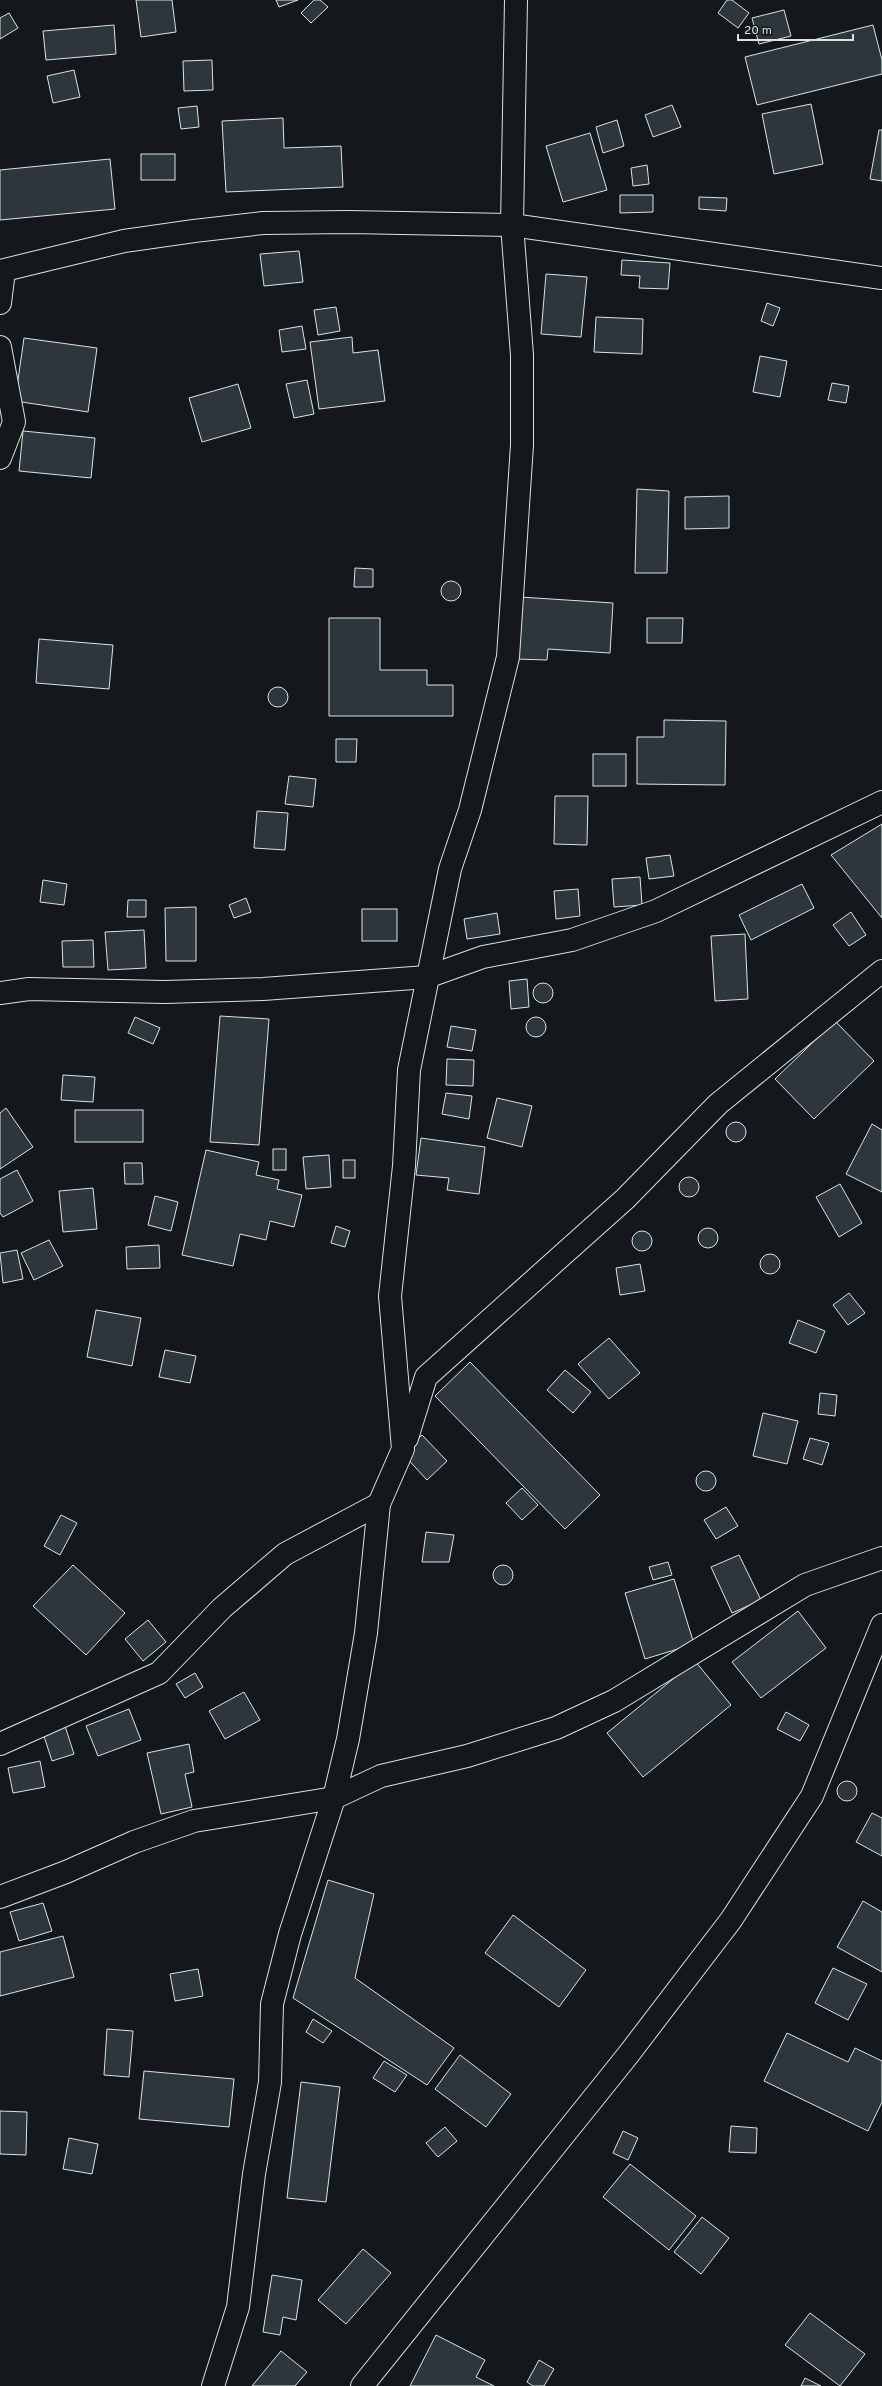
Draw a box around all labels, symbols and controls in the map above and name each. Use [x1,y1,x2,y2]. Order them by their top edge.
scale bar [738,16,853,42]
text: 20 m [744,23,772,39]

